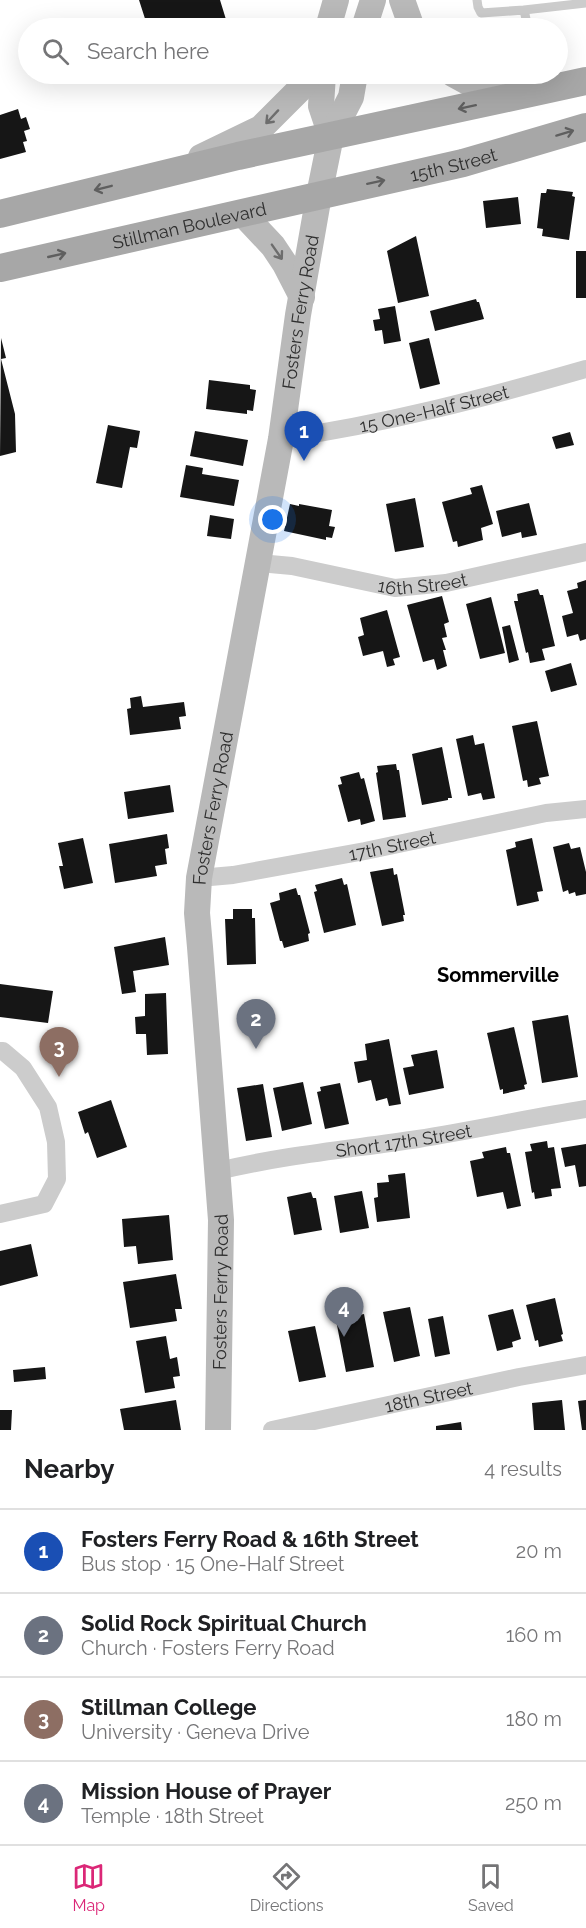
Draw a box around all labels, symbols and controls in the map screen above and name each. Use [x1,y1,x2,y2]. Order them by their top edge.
search box [18,18,568,84]
icon: search [39,35,72,68]
text: Search here [87,38,209,64]
one-way arrow [457,102,476,114]
one-way arrow [265,110,279,125]
one-way arrow [555,127,574,138]
street label: 15th Street [408,143,499,185]
one-way arrow [367,176,386,188]
one-way arrow [94,182,113,194]
street label: Stillman Boulevard [110,197,268,253]
street label: Fosters Ferry Road [277,233,322,390]
one-way arrow [271,243,283,259]
one-way arrow [47,248,66,260]
street label: 15 One-Half Street [358,381,511,436]
pin: 1 [284,412,324,461]
your location [258,505,287,534]
street label: 16th Street [376,568,469,599]
street label: Fosters Ferry Road [188,730,237,886]
street label: 17th Street [347,826,437,864]
district label: Sommerville [437,963,559,987]
pin: 2 [236,1000,276,1049]
pin: 3 [40,1028,78,1077]
street label: Short 17th Street [334,1119,473,1161]
street label: Fosters Ferry Road [208,1213,232,1370]
pin: 4 [324,1288,364,1337]
street label: 18th Street [382,1377,474,1416]
text: Nearby [24,1454,114,1484]
text: 4 results [484,1457,562,1481]
text: Fosters Ferry Road & 16th Street [81,1526,419,1552]
text: 1 [39,1539,48,1563]
text: 20 m [516,1539,562,1563]
text: Bus stop · 15 One-Half Street [81,1552,344,1576]
text: Solid Rock Spiritual Church [81,1610,367,1636]
text: 2 [38,1623,49,1647]
text: 160 m [506,1623,562,1647]
text: Church · Fosters Ferry Road [81,1636,335,1660]
text: Stillman College [81,1694,257,1720]
text: 3 [38,1707,49,1731]
text: 180 m [506,1707,562,1731]
text: University · Geneva Drive [81,1720,309,1744]
text: Mission House of Prayer [81,1778,331,1804]
text: 4 [38,1791,49,1815]
text: 250 m [505,1791,562,1815]
text: Temple · 18th Street [81,1804,264,1828]
tab: Map [72,1860,105,1915]
tab: Directions [250,1860,324,1915]
tab: Saved [468,1860,514,1915]

